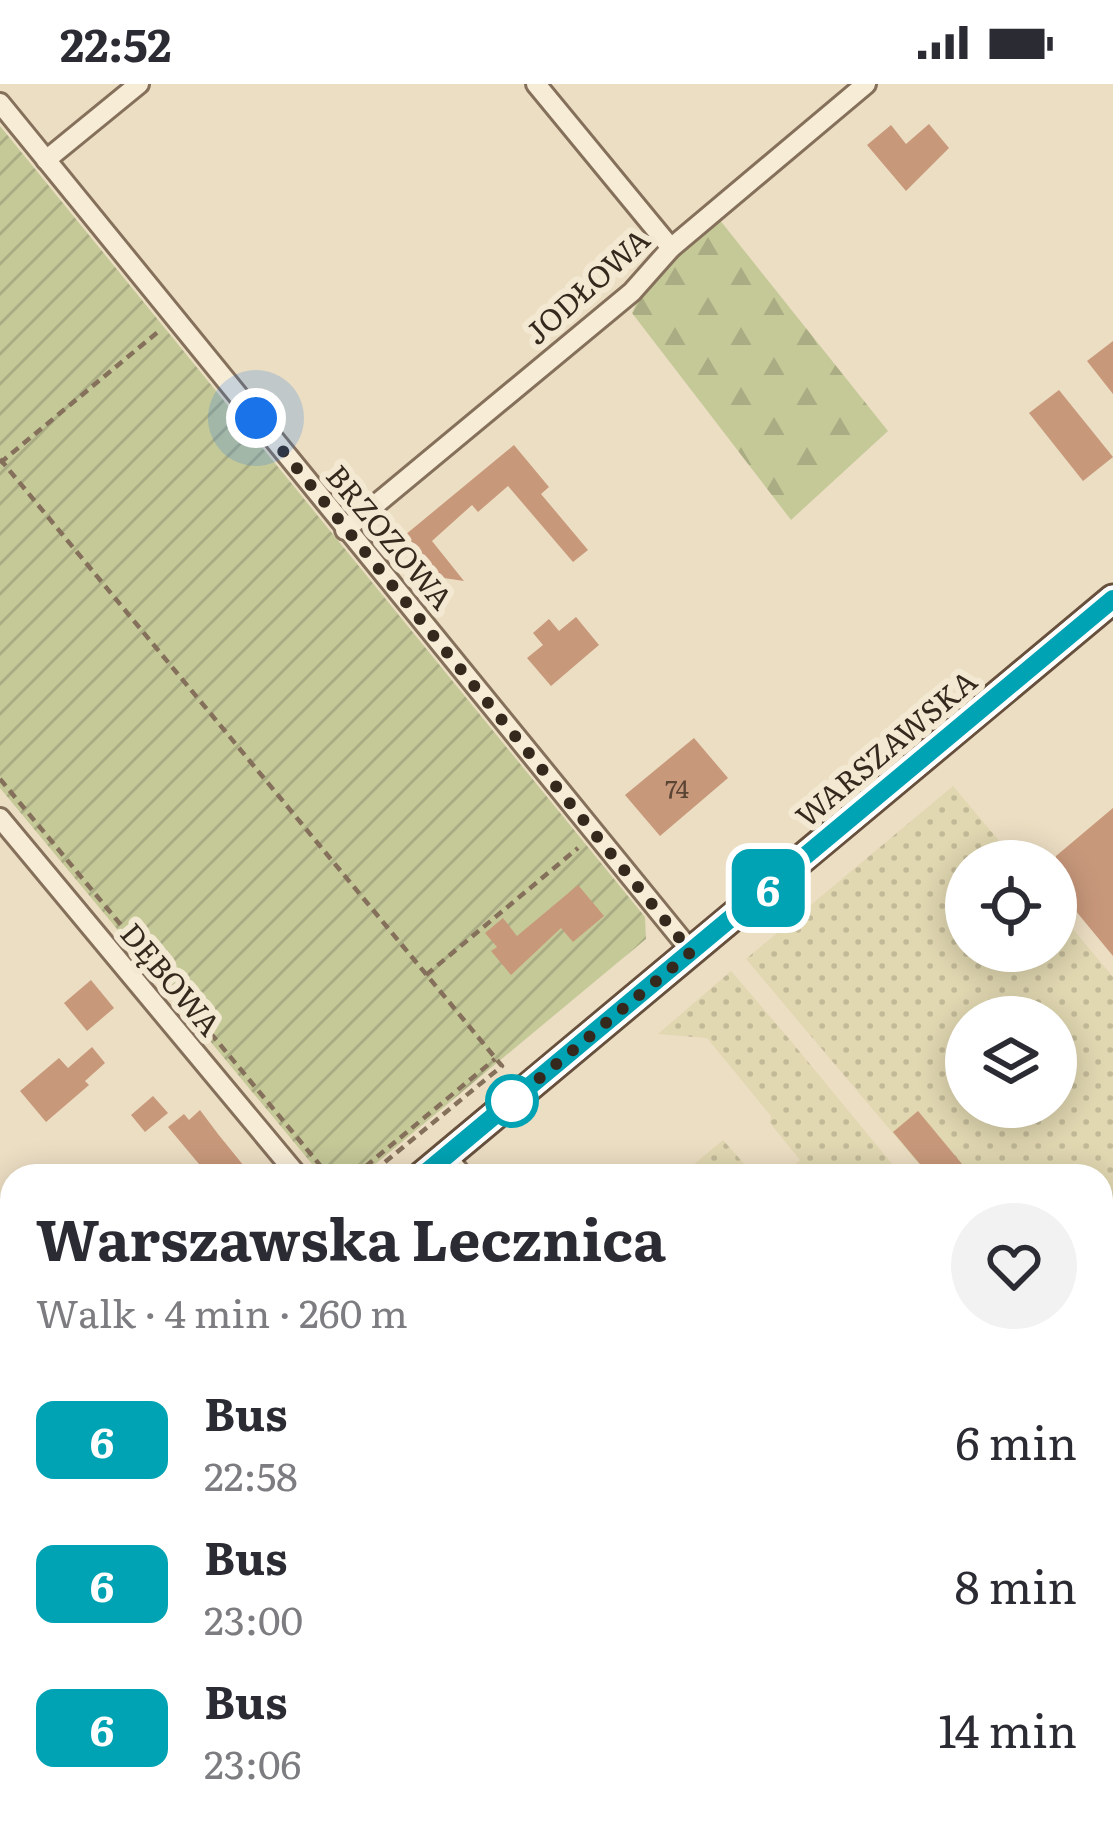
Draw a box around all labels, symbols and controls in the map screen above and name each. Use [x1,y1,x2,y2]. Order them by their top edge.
text: 22:52 [60,9,171,76]
street label: JODŁOWA [514,217,658,353]
your location [226,388,286,448]
street label: BRZOZOWA [317,454,465,618]
street label: WARSZAWSKA [785,658,985,836]
house number: 74 [665,770,689,805]
map controls [945,840,1077,1128]
button: locate [945,840,1077,972]
line badge: 6 [729,849,807,927]
text: 6 [756,857,780,919]
street label: DĘBOWA [112,912,232,1044]
button: layers [945,996,1077,1128]
unlabelled marker [487,1076,537,1126]
text: Warszawska Lecznica [36,1194,666,1279]
button: heart [951,1203,1077,1329]
text: Walk · 4 min · 260 m [36,1282,408,1340]
text: Bus [204,1378,288,1445]
text: 6 min [955,1407,1077,1474]
text: 6 [90,1409,114,1471]
text: 22:58 [204,1445,298,1503]
text: Bus [204,1522,288,1589]
text: 8 min [955,1551,1077,1618]
text: 6 [90,1553,114,1615]
text: 23:00 [204,1589,303,1647]
text: Bus [204,1666,288,1733]
text: 14 min [938,1695,1077,1762]
text: 6 [90,1697,114,1759]
text: 23:06 [204,1733,301,1791]

